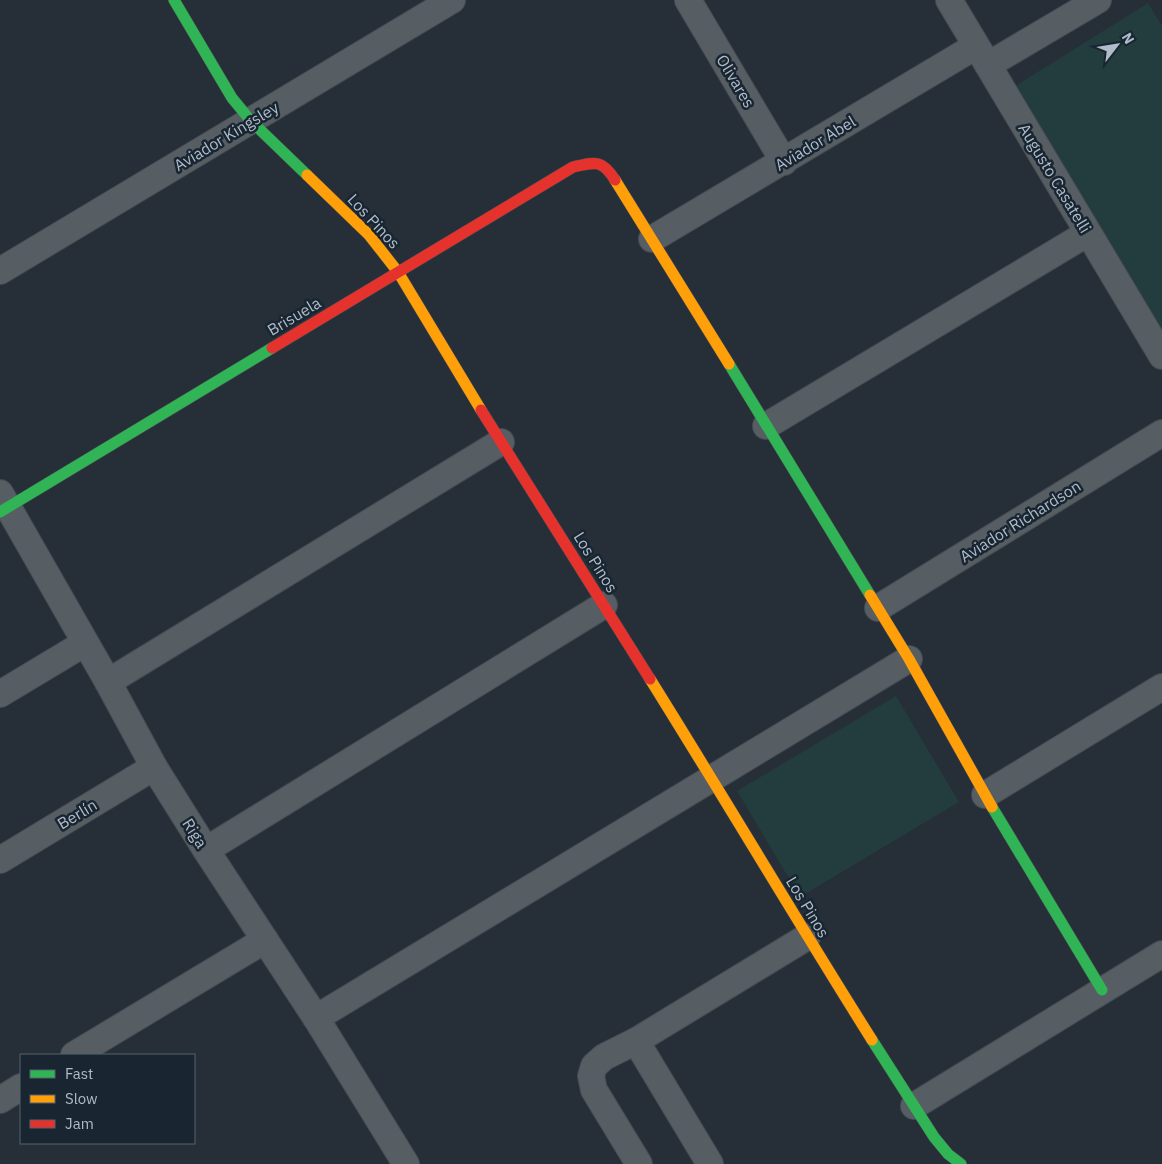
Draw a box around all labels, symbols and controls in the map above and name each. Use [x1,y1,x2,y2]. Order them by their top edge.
north arrow [1092,20,1142,70]
text: N [1118,29,1138,47]
street label: Olivares [712,51,760,111]
street label: Aviador Kingsley [170,97,282,175]
street label: Aviador Abel [771,111,859,175]
street label: Augusto Casatelli [1014,119,1096,237]
street label: Los Pinos [344,189,404,253]
street label: Brisuela [264,292,325,340]
street label: Aviador Richardson [956,476,1084,566]
street label: Los Pinos [570,528,622,596]
street label: Berlín [54,794,100,834]
street label: Riga [178,814,212,852]
street label: Los Pinos [782,873,834,941]
legend [20,1054,195,1144]
text: Fast [65,1064,93,1083]
text: Slow [65,1089,98,1108]
text: Jam [65,1114,94,1133]

